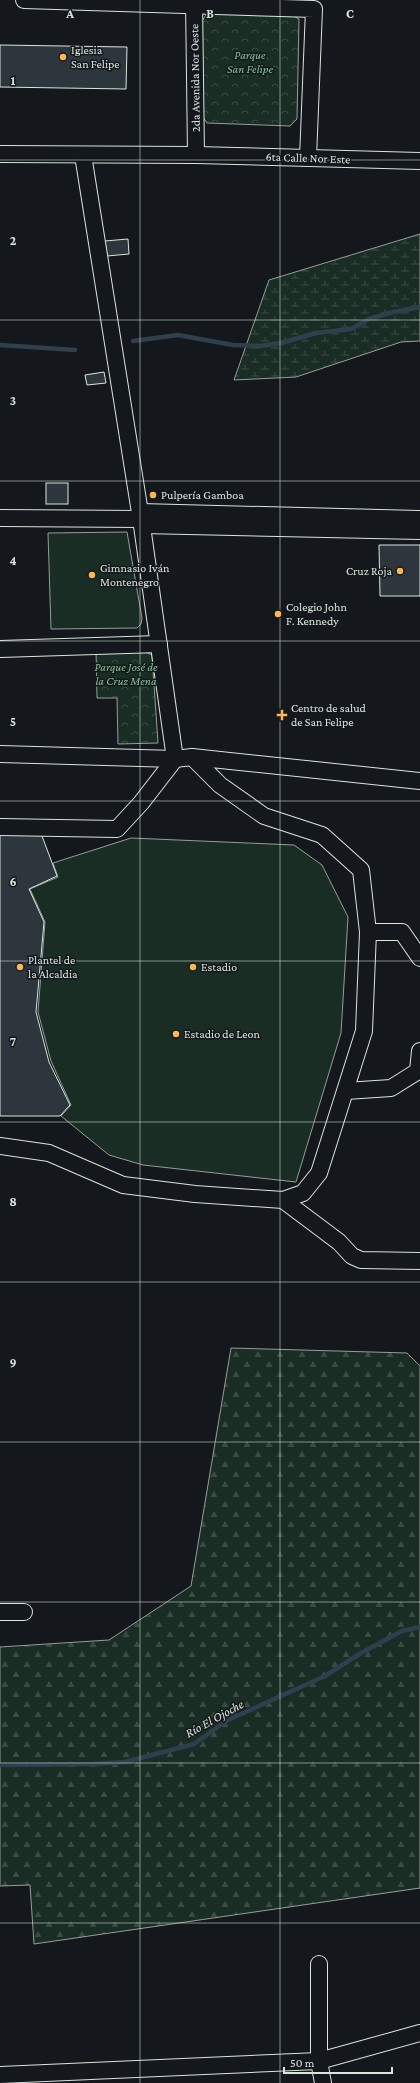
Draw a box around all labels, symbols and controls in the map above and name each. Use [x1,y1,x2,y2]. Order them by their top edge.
text: A [65,6,74,21]
text: B [206,6,214,21]
text: C [346,6,354,21]
street label: 2da Avenida Nor Oeste [187,24,203,132]
place label: Iglesia San Felipe [71,43,120,71]
park label: Parque San Felipe [227,48,274,76]
marker: Iglesia San Felipe [58,52,68,62]
text: 1 [11,73,16,88]
street label: 6ta Calle Nor Este [265,150,351,166]
text: 2 [10,233,17,248]
text: 3 [10,393,16,408]
place label: Pulpería Gamboa [161,488,244,502]
marker: Pulpería Gamboa [148,490,158,500]
text: 4 [9,553,17,568]
place label: Gimnasio Iván Montenegro [100,561,170,589]
place label: Cruz Roja [346,564,392,578]
marker: Cruz Roja [395,566,405,576]
marker: Gimnasio Iván Montenegro [87,570,97,580]
place label: Colegio John F. Kennedy [286,600,347,628]
marker: Colegio John F. Kennedy [273,609,283,619]
park label: Parque José de la Cruz Mena [95,660,158,688]
place label: Centro de salud de San Felipe [291,701,367,729]
marker: Centro de salud de San Felipe [276,709,288,721]
text: 5 [10,714,16,729]
text: 6 [9,874,17,889]
place label: Plantel de la Alcaldia [28,953,78,981]
place label: Estadio [201,960,237,974]
marker: Plantel de la Alcaldia [15,962,25,972]
marker: Estadio [188,962,198,972]
place label: Estadio de Leon [184,1027,260,1041]
marker: Estadio de Leon [171,1029,181,1039]
text: 7 [10,1034,16,1049]
text: 8 [9,1194,17,1209]
text: 9 [9,1355,17,1370]
water label: Río El Ojoche [182,1696,247,1742]
scale bar [284,2049,392,2075]
text: 50 m [290,2056,315,2070]

